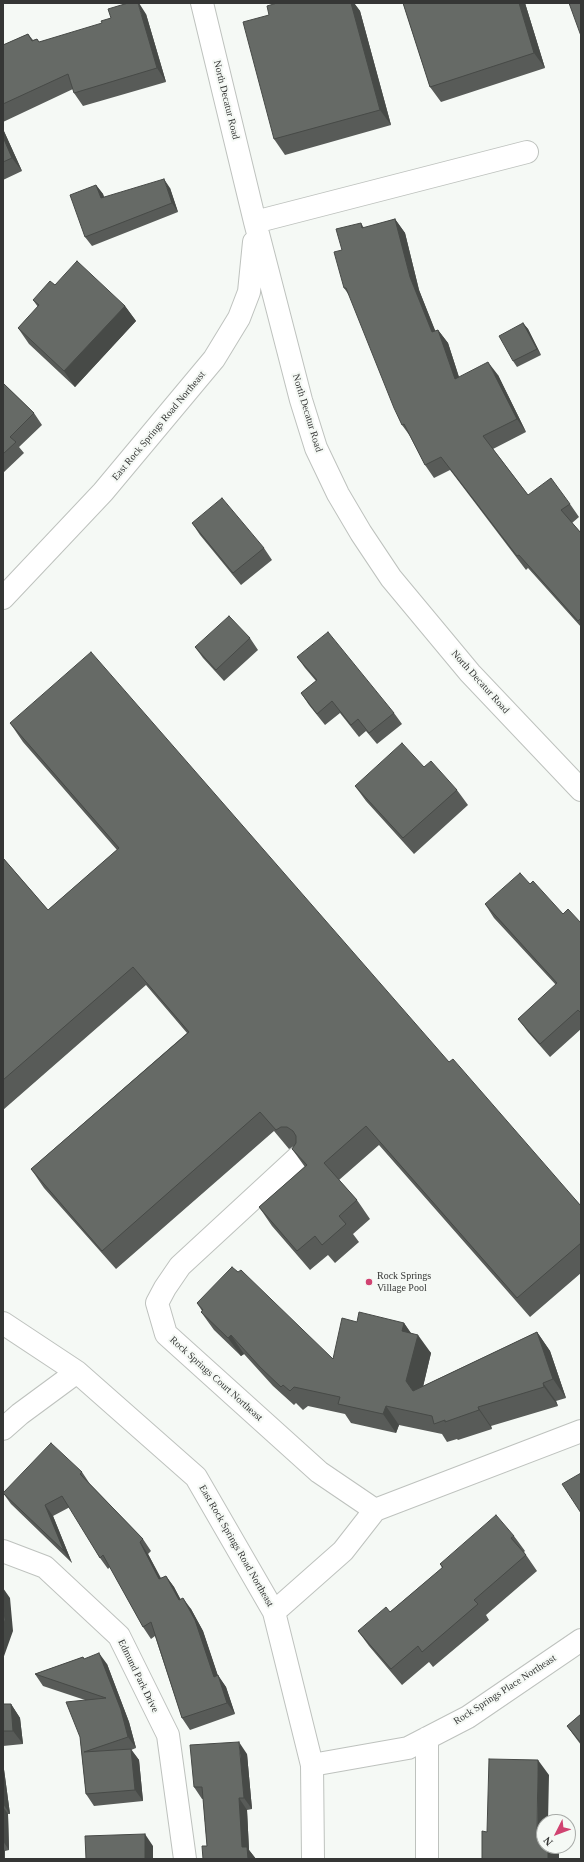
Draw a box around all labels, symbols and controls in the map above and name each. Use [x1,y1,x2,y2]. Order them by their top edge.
street label: North Decatur Road [210,59,242,141]
street label: East Rock Springs Road Northeast [110,369,208,483]
street label: North Decatur Road [289,372,325,454]
street label: North Decatur Road [448,648,512,716]
place label: Rock Springs Village Pool [377,1270,431,1294]
marker: Rock Springs Village Pool [364,1277,374,1287]
street label: Rock Springs Court Northeast [167,1334,265,1424]
street label: East Rock Springs Road Northeast [196,1483,276,1609]
street label: Edmund Park Drive [115,1637,161,1715]
street label: Rock Springs Place Northeast [452,1652,558,1728]
north arrow [536,1814,576,1854]
text: N [541,1834,555,1848]

